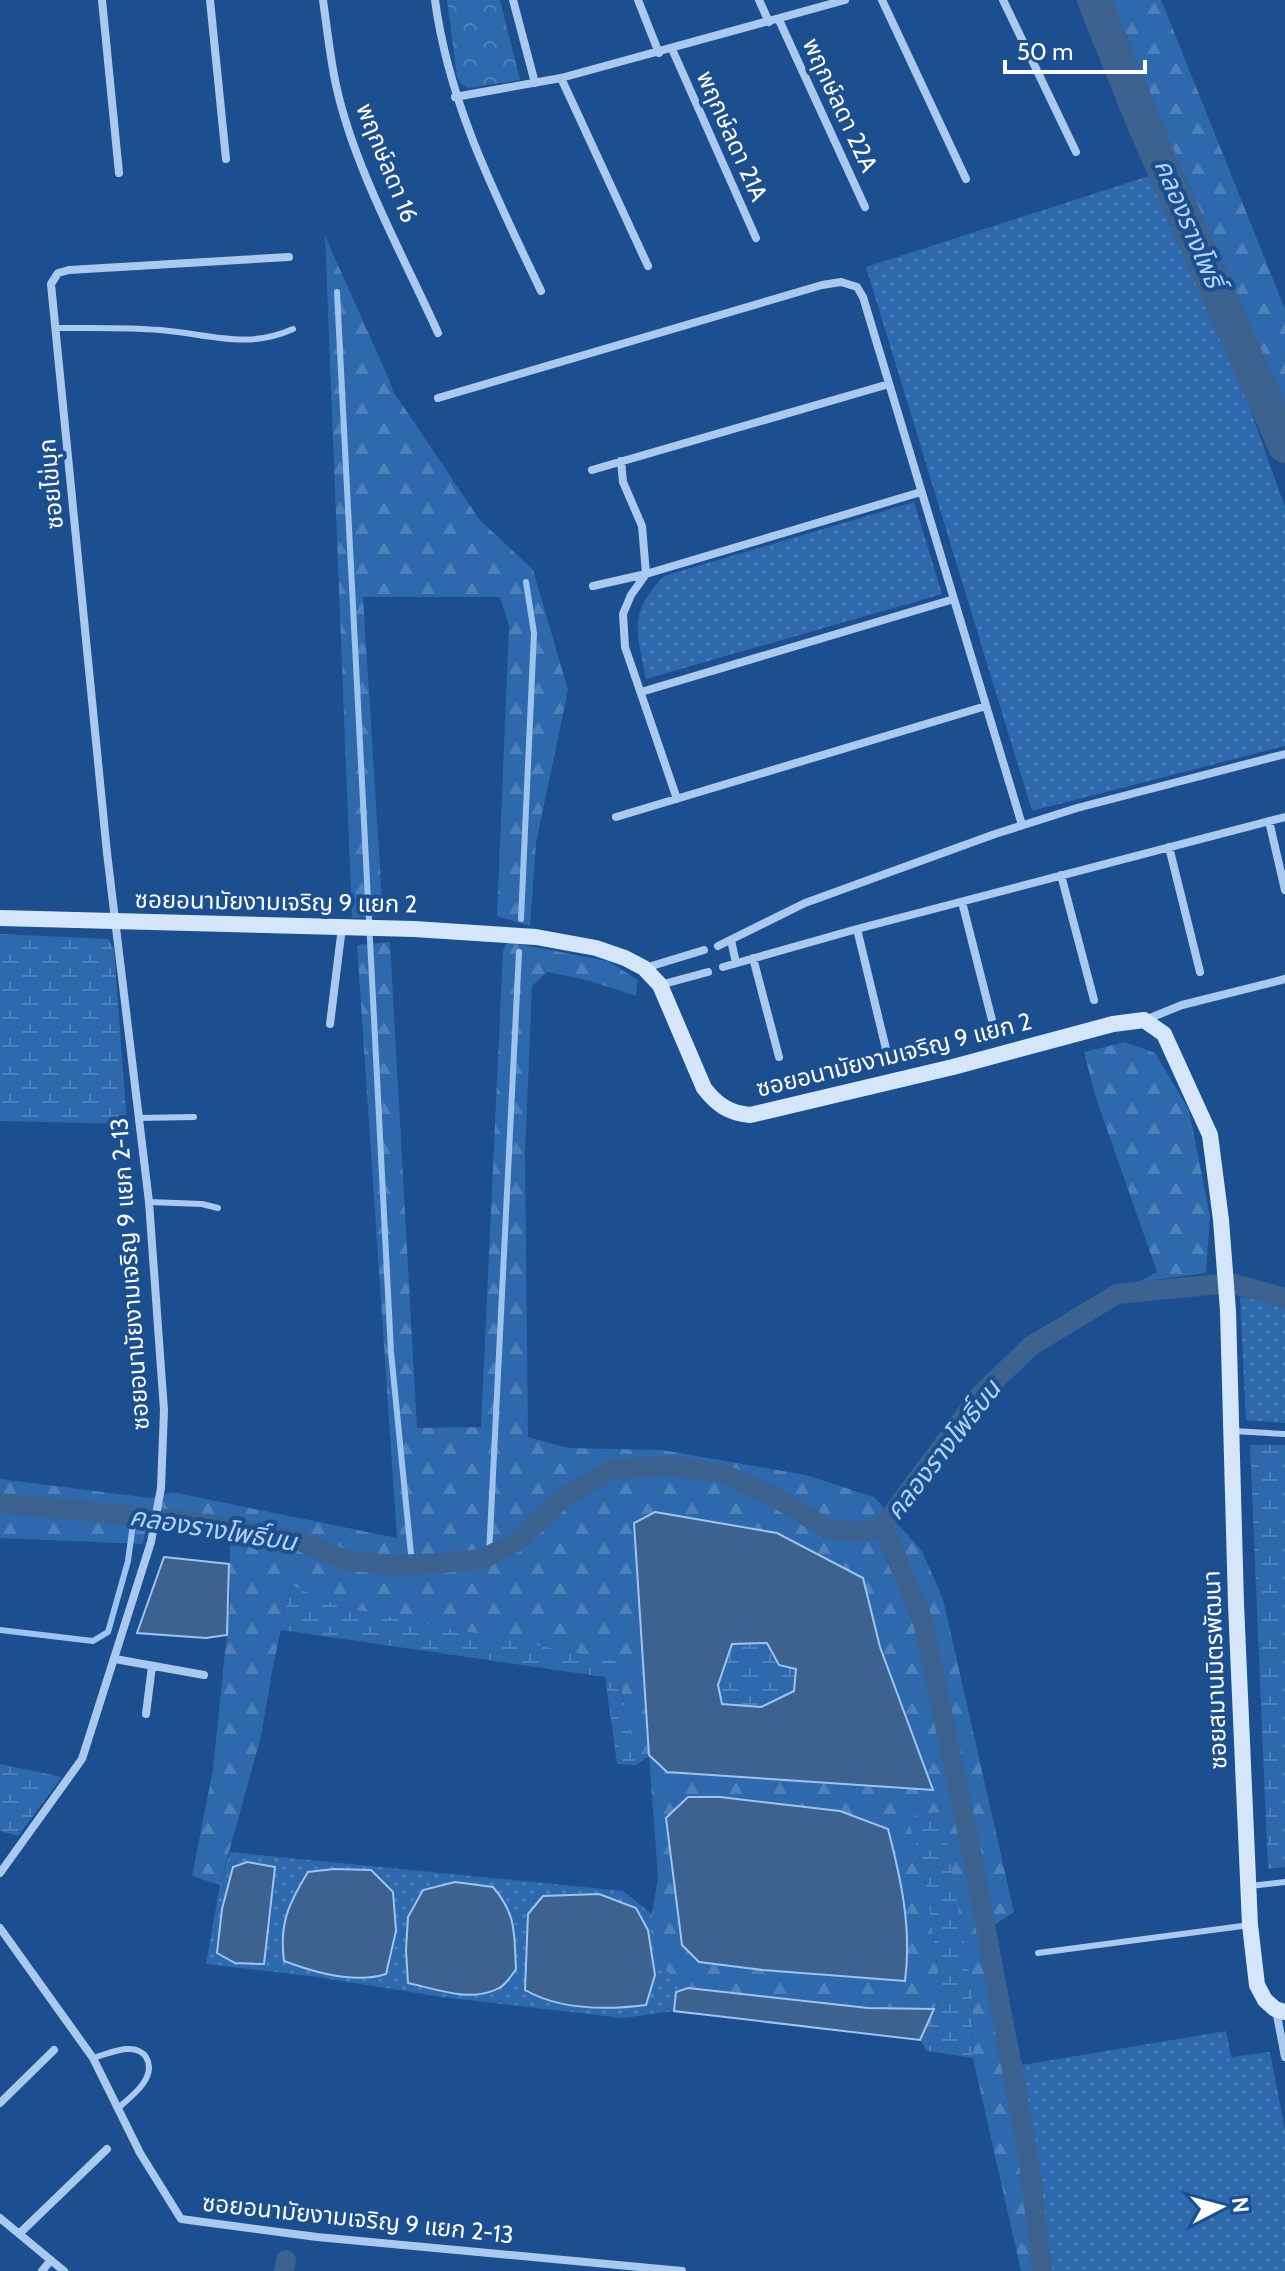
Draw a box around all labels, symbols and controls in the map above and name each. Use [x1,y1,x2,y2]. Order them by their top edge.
scale bar [1005,24,1145,74]
street label: พฤกษ์ลดา 22A [797,33,884,177]
text: 50 m [1017,37,1073,66]
street label: พฤกษ์ลดา 21A [691,66,774,206]
street label: พฤกษ์ลดา 16 [350,99,425,227]
water label: คลองรางโพธิ์ [1148,154,1233,299]
street label: ซอยไข่มุก [32,438,70,530]
street label: ซอยอนามัยงามเจริญ 9 แยก 2 [134,885,418,918]
street label: ซอยอนามัยงามเจริญ 9 แยก 2 [753,1006,1035,1103]
street label: ซอยอนามัยงามเจริญ 9 แยก 2-13 [104,1117,155,1431]
water label: คลองรางโพธิ์บน [879,1372,1009,1526]
water label: คลองรางโพธิ์บน [127,1500,301,1558]
street label: ซอยสมานมิตรพัฒนา [1197,1570,1232,1770]
north arrow [1181,2167,1261,2247]
street label: ซอยอนามัยงามเจริญ 9 แยก 2-13 [201,2188,515,2249]
text: N [1226,2196,1255,2214]

